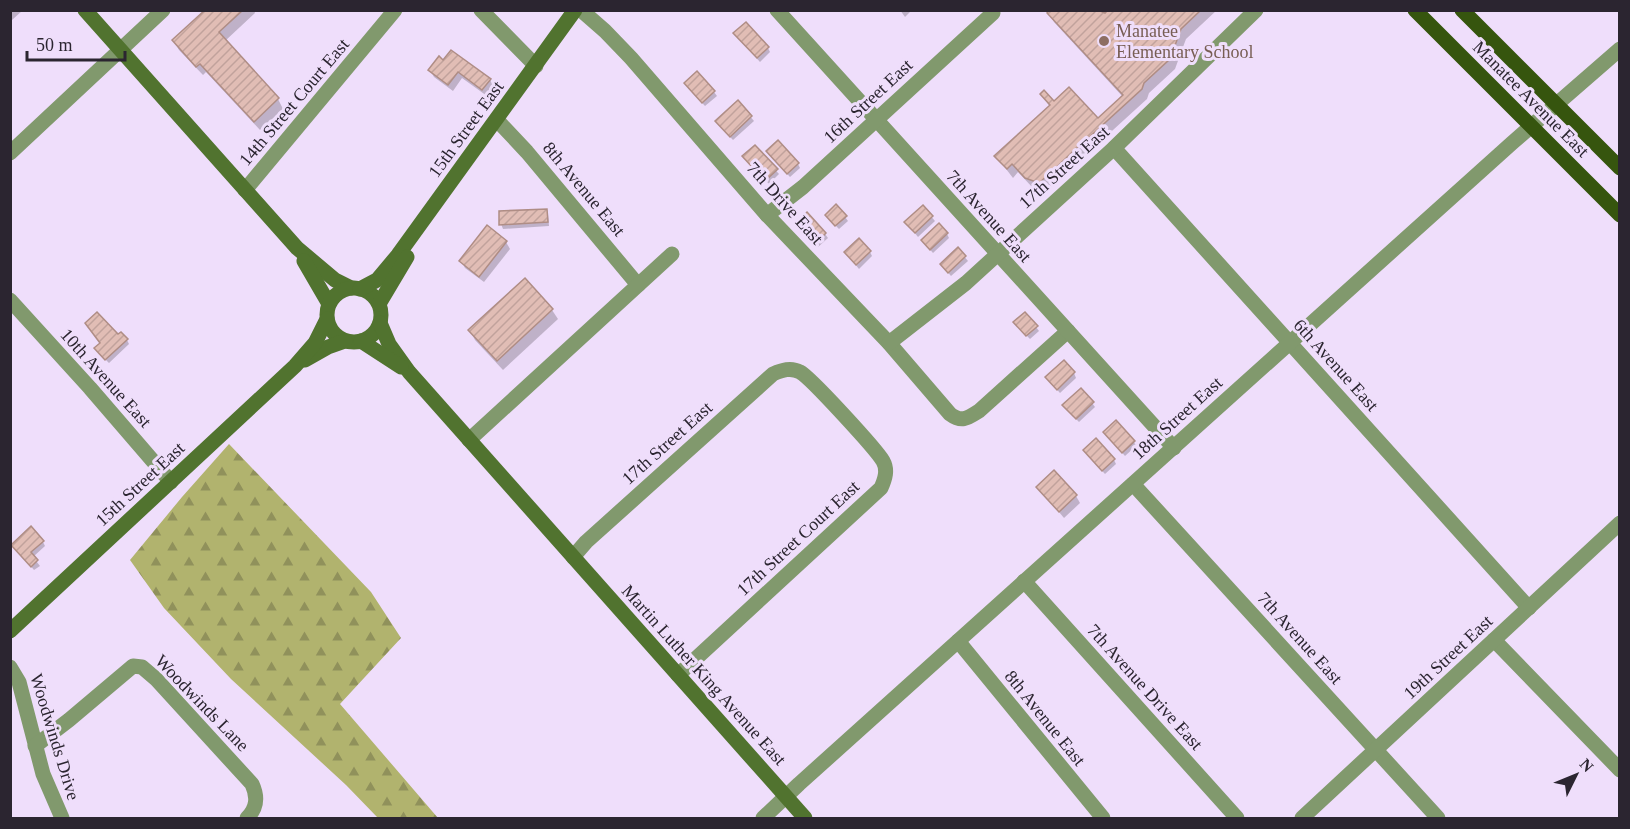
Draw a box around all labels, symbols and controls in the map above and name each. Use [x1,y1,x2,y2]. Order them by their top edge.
place label: Manatee Elementary School [1116,21,1253,62]
scale bar [27,24,124,62]
street label: 14th Street Court East [235,34,353,170]
marker: Manatee Elementary School [1097,34,1111,48]
text: 50 m [36,35,73,55]
street label: Manatee Avenue East [1469,37,1593,161]
street label: 16th Street East [819,55,917,147]
street label: 15th Street East [424,77,508,181]
street label: 17th Street East [1015,121,1113,213]
street label: 8th Avenue East [539,138,629,240]
street label: 7th Drive East [743,158,827,248]
street label: 7th Avenue East [943,166,1035,266]
street label: 6th Avenue East [1290,315,1382,415]
street label: 10th Avenue East [57,325,155,431]
street label: 18th Street East [1128,372,1226,464]
street label: 17th Street East [618,397,716,489]
street label: 15th Street East [91,438,189,530]
street label: 17th Street Court East [733,476,863,600]
street label: Martin Luther King Avenue East [618,581,790,769]
street label: 7th Avenue East [1254,588,1346,688]
street label: 19th Street East [1399,611,1497,703]
street label: 7th Avenue Drive East [1083,620,1207,754]
street label: Woodwinds Lane [151,651,253,755]
street label: 8th Avenue East [1001,666,1089,770]
street label: Woodwinds Drive [26,671,84,803]
north arrow [1546,745,1606,805]
text: N [1576,755,1597,775]

